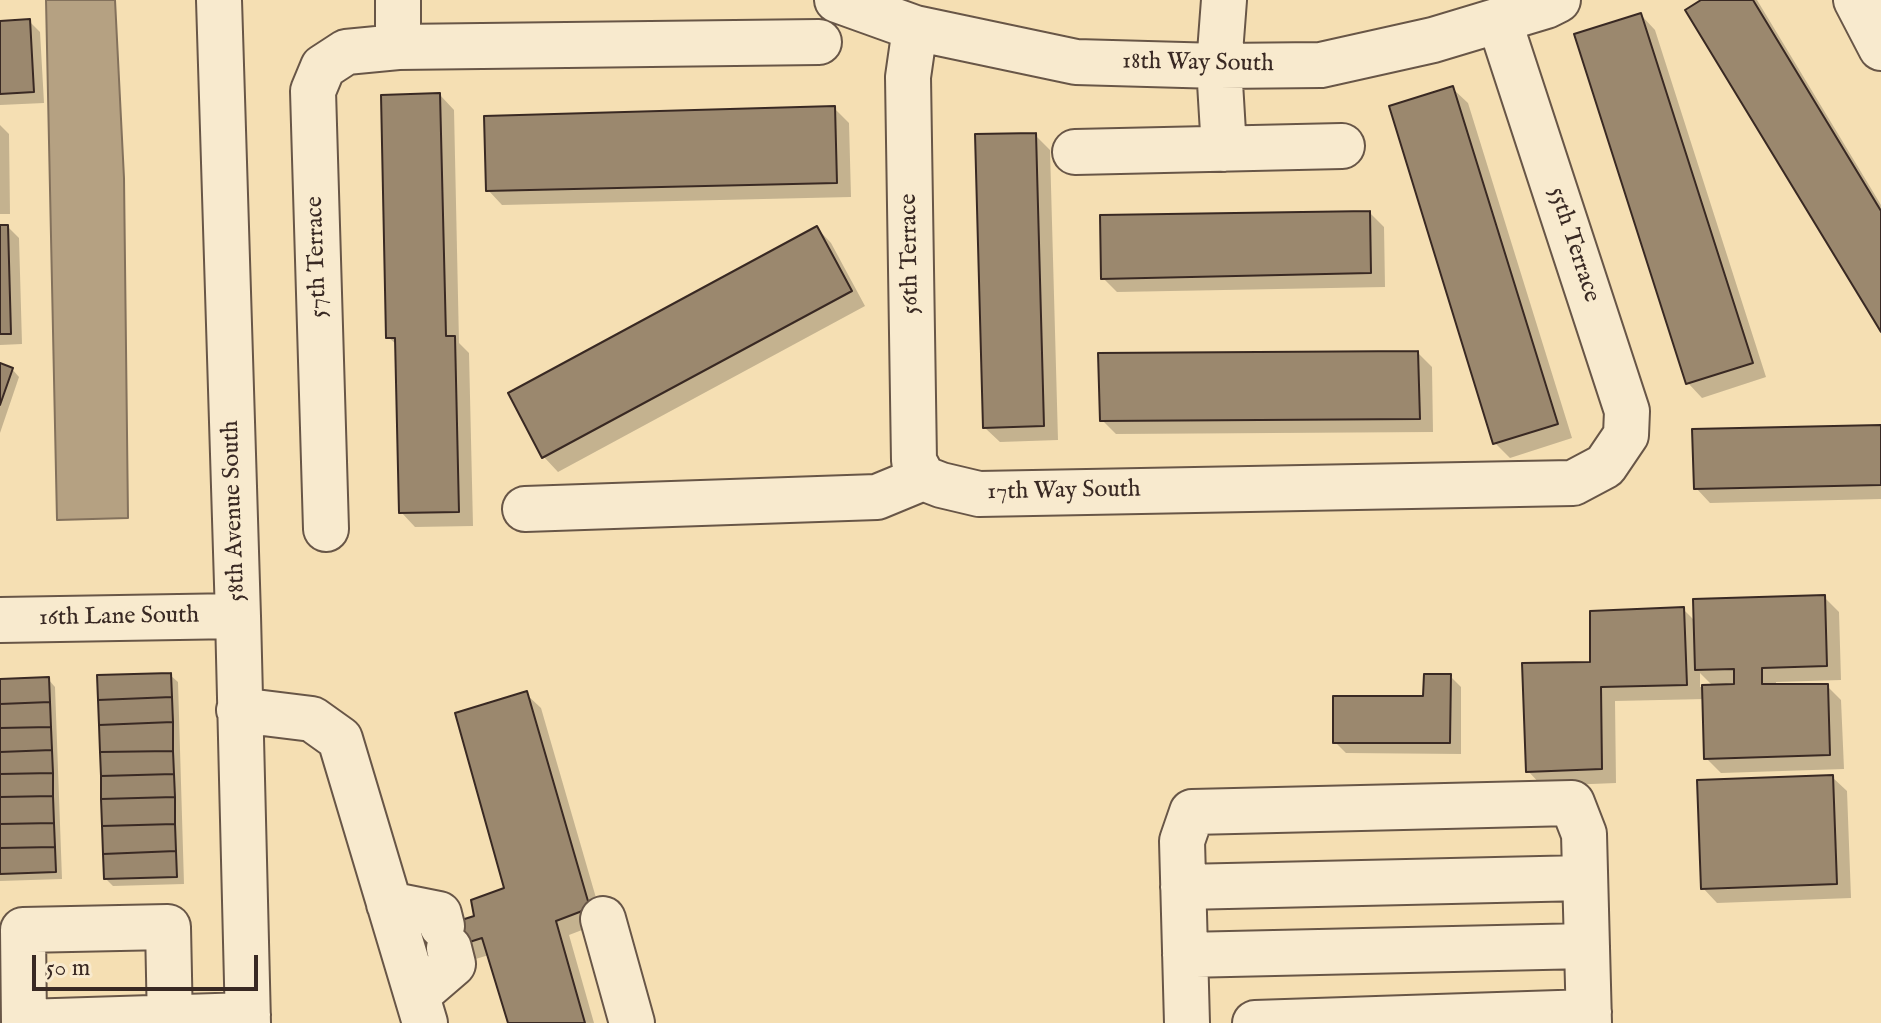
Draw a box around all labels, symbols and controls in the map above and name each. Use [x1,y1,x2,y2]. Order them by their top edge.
street label: 18th Way South [1122,48,1274,80]
street label: 55th Terrace [1541,184,1605,306]
street label: 56th Terrace [896,193,926,315]
street label: 57th Terrace [301,196,335,318]
street label: 58th Avenue South [217,420,253,602]
street label: 17th Way South [987,476,1141,508]
street label: 16th Lane South [39,602,199,634]
scale bar [36,939,262,989]
text: 50 m [46,953,90,984]

